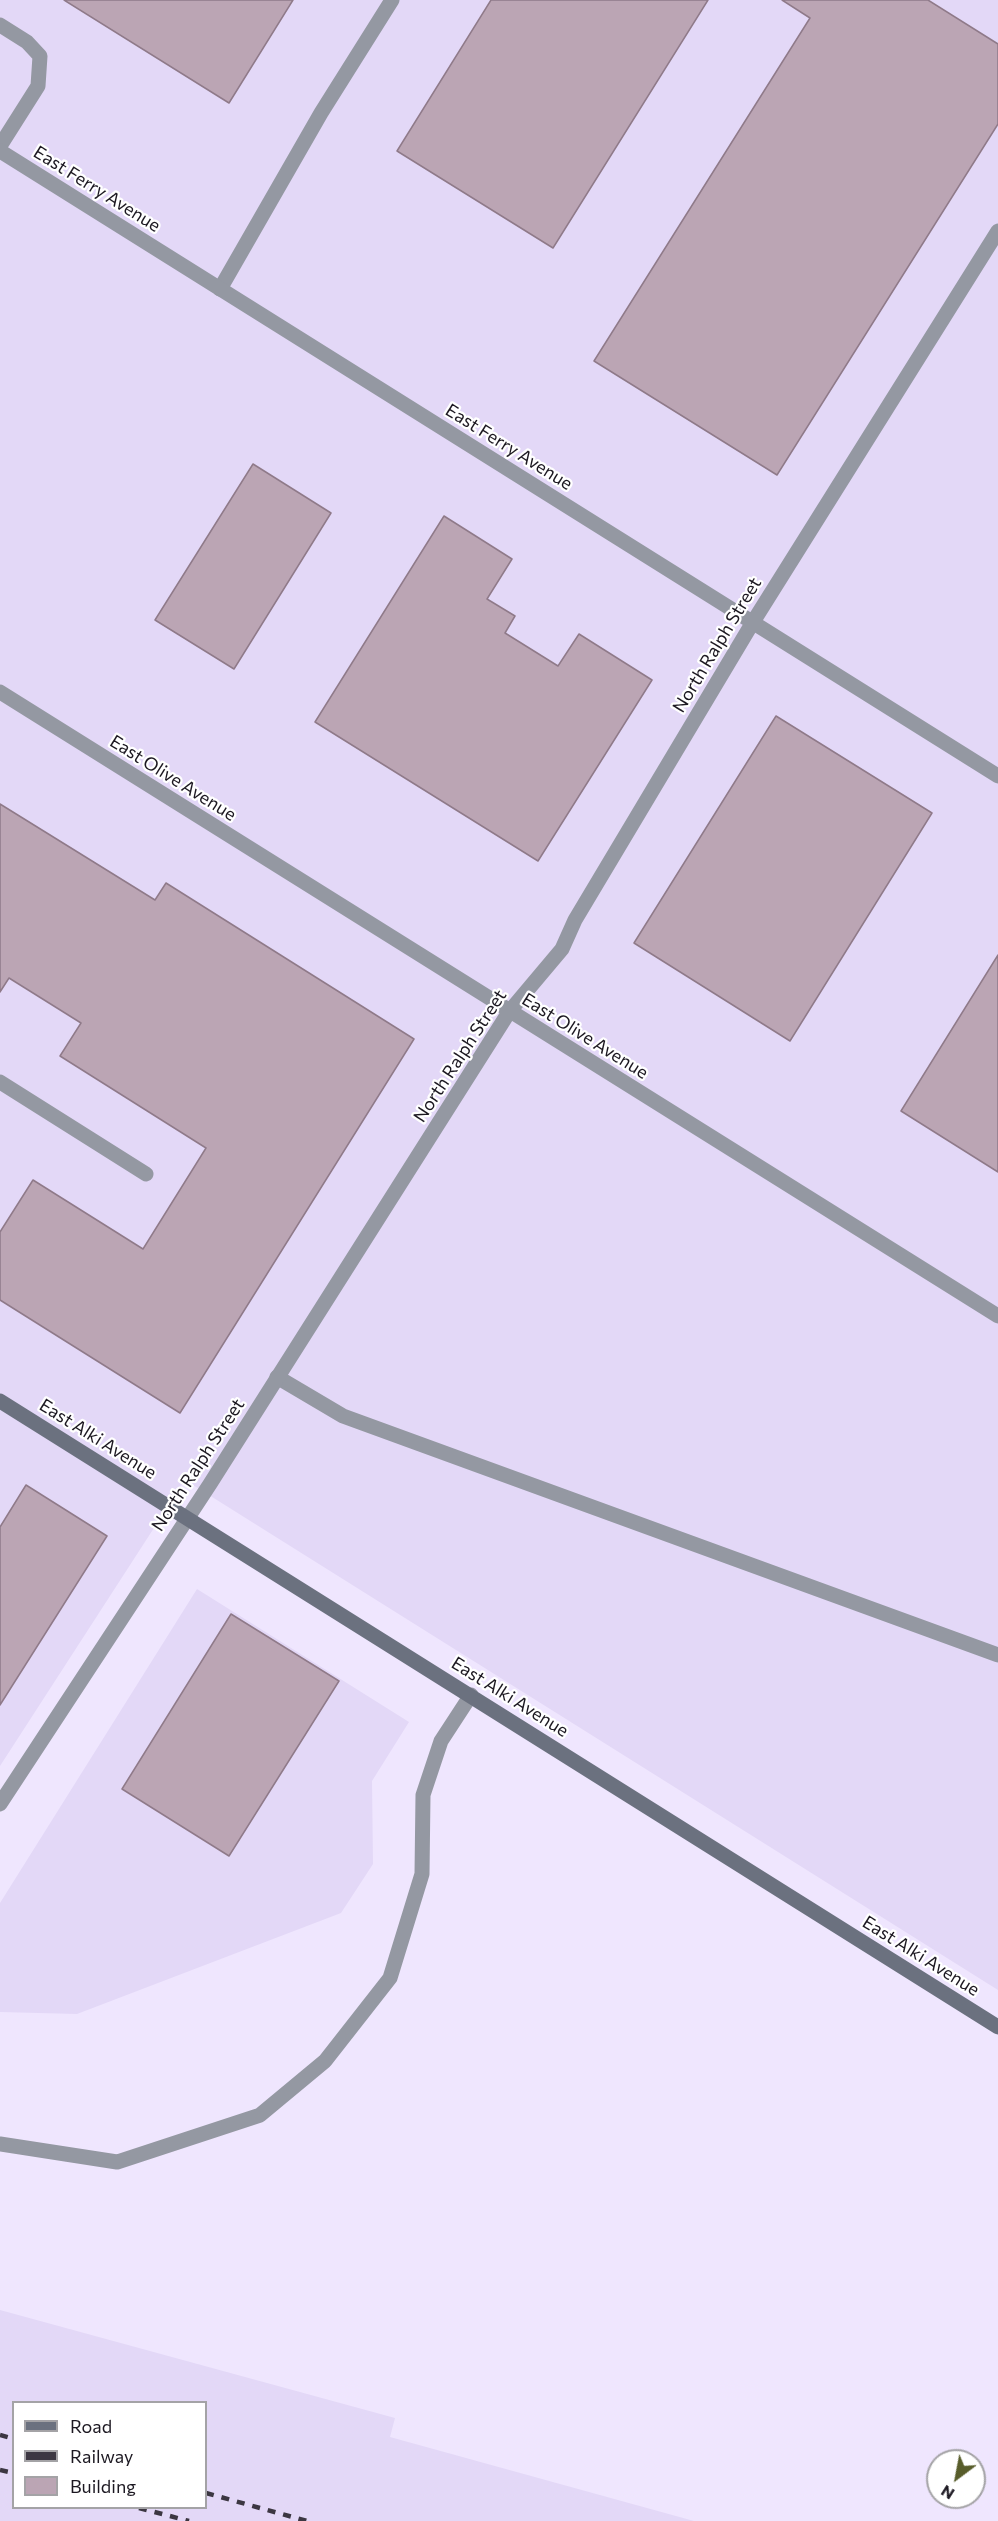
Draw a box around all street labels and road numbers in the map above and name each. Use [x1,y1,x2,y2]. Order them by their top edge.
street label: East Ferry Avenue [30,141,164,237]
street label: East Ferry Avenue [442,399,576,495]
street label: North Ralph Street [668,573,766,717]
street label: East Olive Avenue [106,730,240,826]
street label: North Ralph Street [409,986,511,1126]
street label: East Olive Avenue [518,988,652,1084]
street label: East Alki Avenue [36,1394,160,1484]
street label: North Ralph Street [147,1395,249,1535]
street label: East Alki Avenue [448,1652,572,1742]
street label: East Alki Avenue [859,1911,983,2001]

